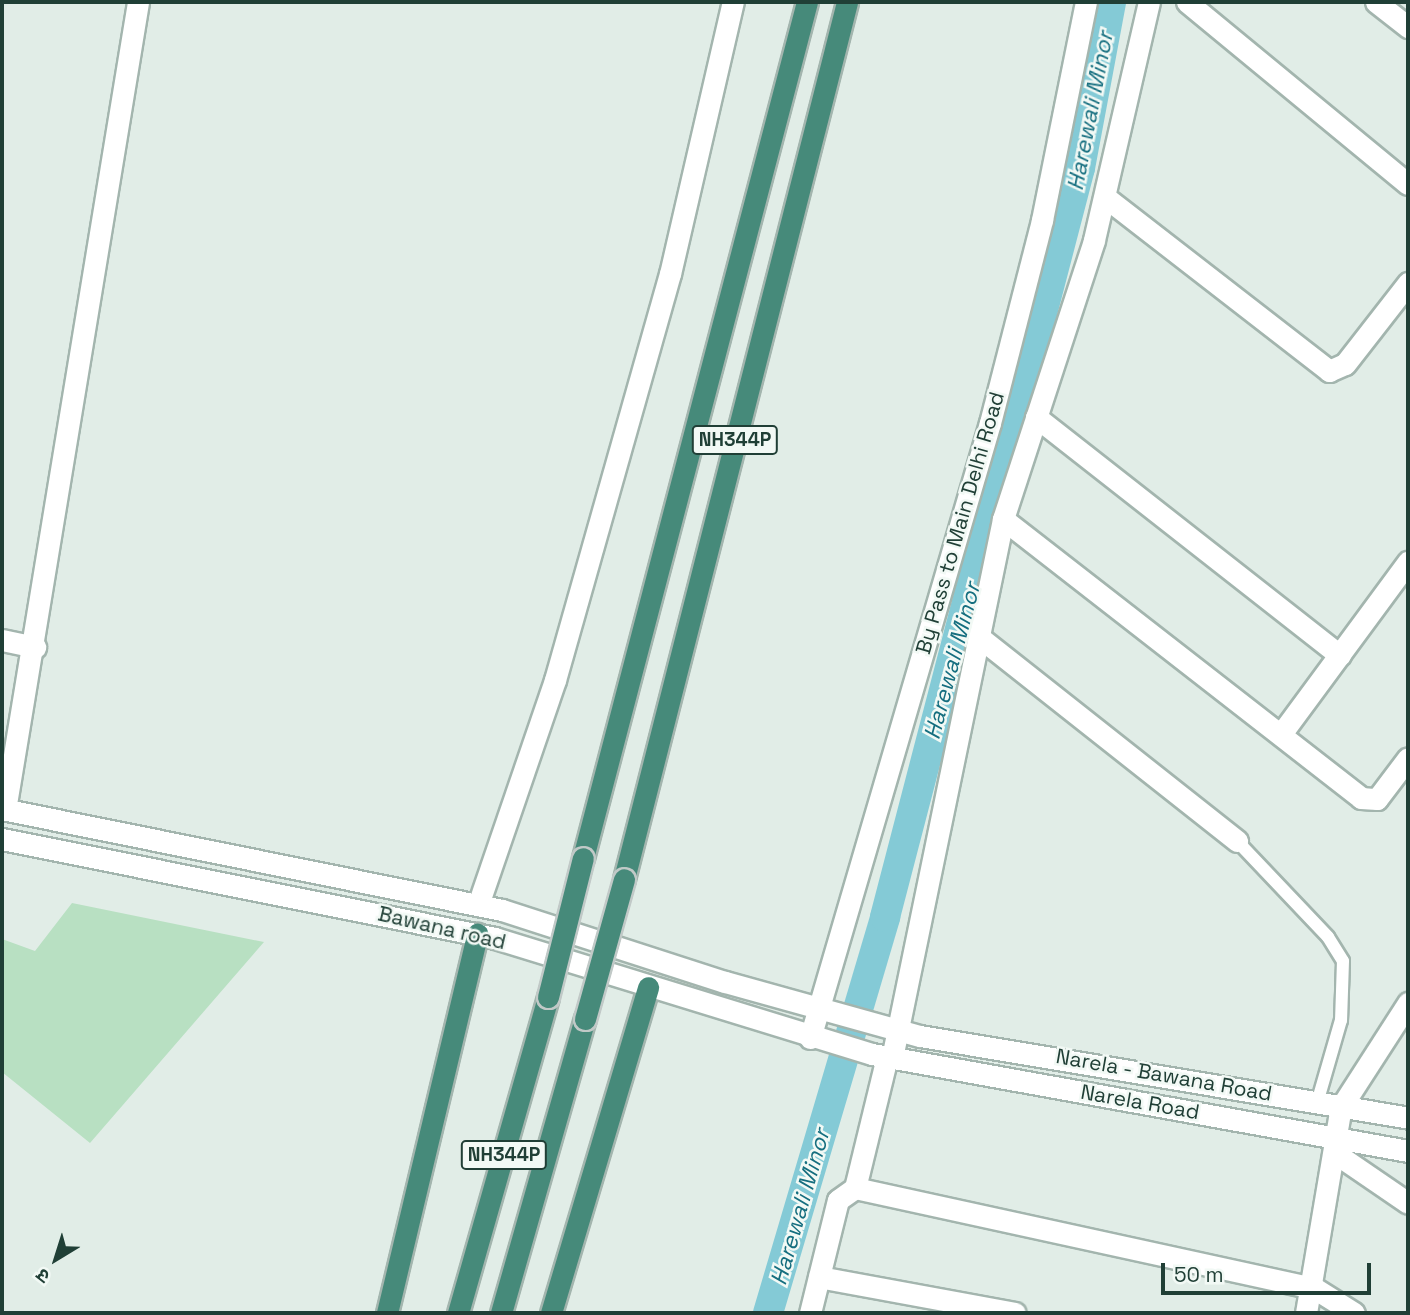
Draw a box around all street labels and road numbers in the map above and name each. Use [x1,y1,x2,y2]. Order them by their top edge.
street label: By Pass to Main Delhi Road [910,389,1010,657]
road number: NH344P [691,424,779,456]
street label: Bawana road [376,901,508,955]
street label: Narela - Bawana Road [1054,1043,1274,1107]
street label: Narela Road [1079,1079,1201,1125]
road number: NH344P [460,1140,548,1170]

